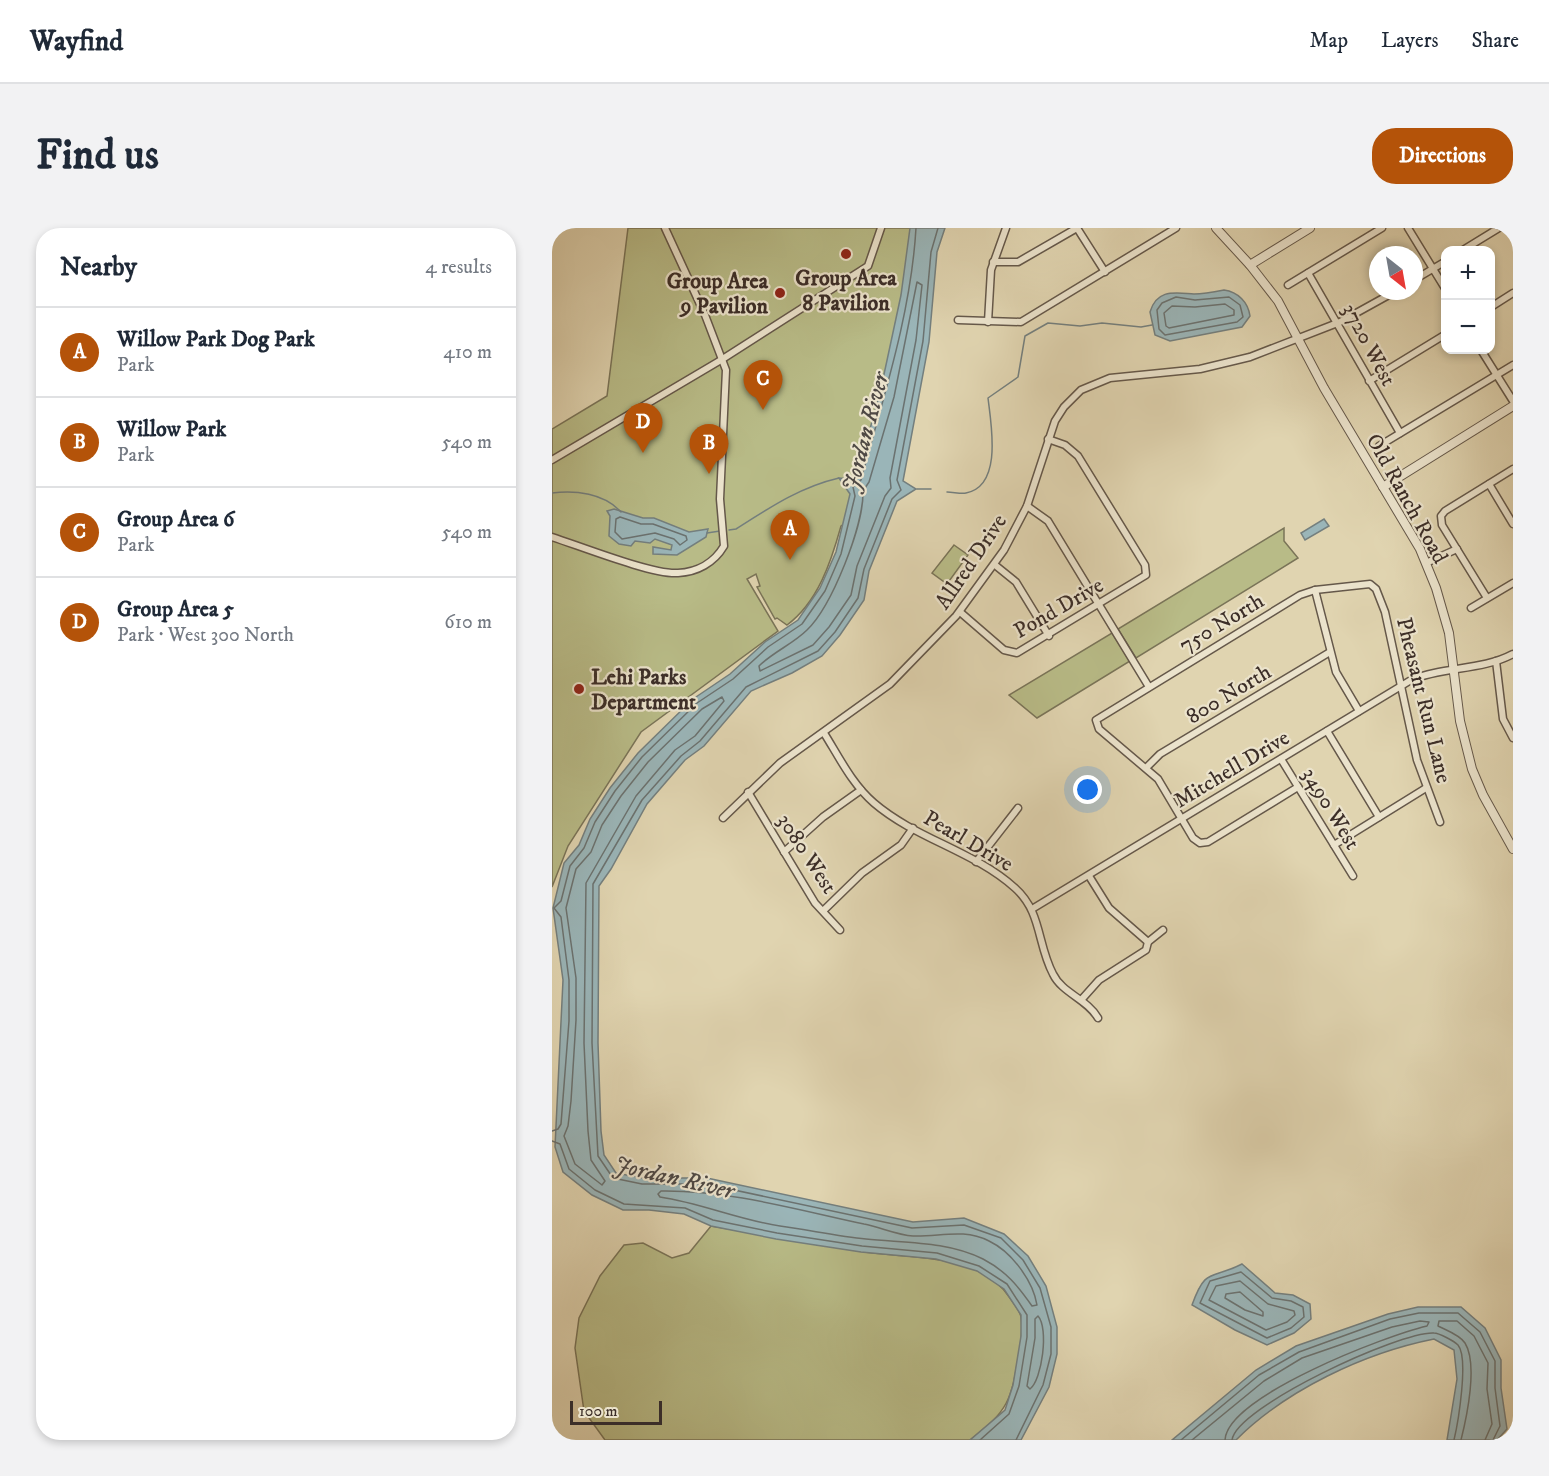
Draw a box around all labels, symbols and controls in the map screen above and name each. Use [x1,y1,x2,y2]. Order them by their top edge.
text: Wayfind [30,24,123,59]
text: Map [1309,28,1348,54]
text: Layers [1381,28,1439,54]
text: Share [1472,28,1519,54]
button: Directions [1372,128,1513,184]
text: Find us [36,130,159,182]
north arrow [1369,246,1423,300]
map controls [1441,246,1495,354]
button: + [1441,246,1495,300]
marker: Group Area 8 Pavilion [839,247,853,261]
text: Nearby [60,251,137,284]
text: 4 results [425,255,492,280]
place label: Group Area 8 Pavilion [795,265,897,317]
place label: Group Area 9 Pavilion [667,268,769,320]
marker: Group Area 9 Pavilion [773,286,787,300]
street label: 3720 West [1336,299,1402,391]
button: − [1441,300,1495,354]
text: Willow Park Dog Park [117,326,315,353]
text: A [73,340,86,365]
text: 410 m [443,340,492,365]
text: Park [117,353,154,378]
pin: C [744,360,782,410]
water label: Jordan River [836,367,897,495]
pin: D [624,404,662,453]
text: Willow Park [117,416,226,443]
pin: B [690,424,728,474]
street label: Old Ranch Road [1360,429,1454,568]
text: B [73,430,86,455]
text: 540 m [442,430,492,455]
text: Park [117,443,154,468]
text: Group Area 6 [117,506,234,533]
street label: Allred Drive [930,509,1013,615]
pin: A [770,510,810,560]
text: C [73,520,86,545]
text: 540 m [442,520,492,545]
text: Park [117,533,154,558]
street label: Pond Drive [1009,572,1108,645]
street label: 750 North [1175,587,1269,659]
text: Group Area 5 [117,596,234,623]
text: D [72,610,87,635]
text: 610 m [444,610,492,635]
street label: Pheasant Run Lane [1390,615,1457,786]
text: Park · West 300 North [117,623,294,648]
street label: 800 North [1181,658,1277,730]
place label: Lehi Parks Department [591,664,696,716]
marker: Lehi Parks Department [572,682,586,696]
street label: Mitchell Drive [1169,724,1294,814]
street label: 3490 West [1296,763,1366,855]
your location [1073,775,1102,804]
street label: Pearl Drive [918,805,1018,878]
street label: 3080 West [771,809,843,899]
water label: Jordan River [611,1150,739,1207]
scale bar [570,1398,662,1426]
text: 100 m [579,1401,618,1421]

